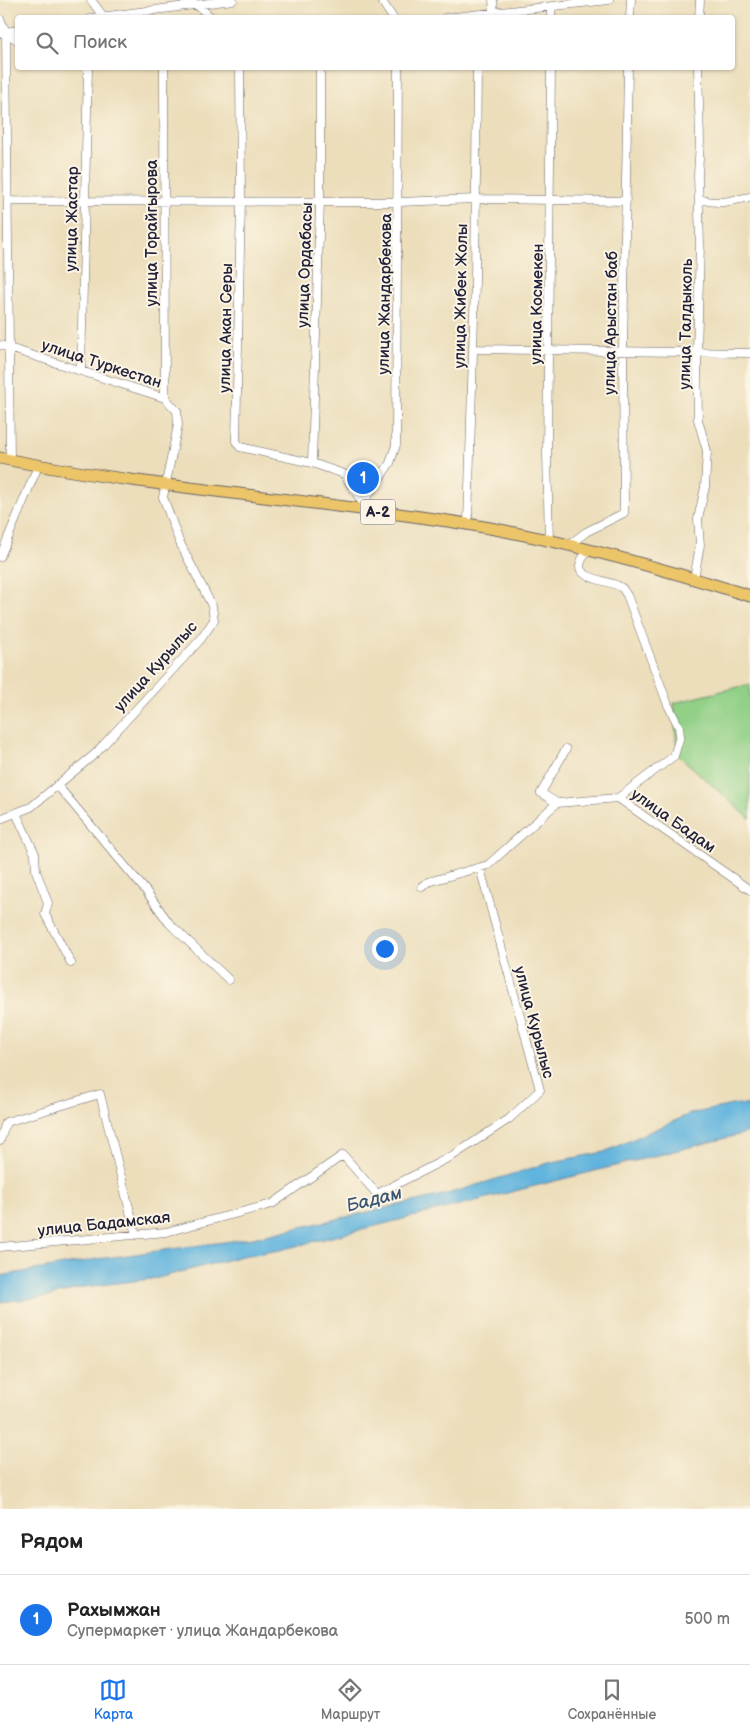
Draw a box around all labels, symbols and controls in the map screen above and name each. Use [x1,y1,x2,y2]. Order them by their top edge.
search box [15,15,735,70]
icon: search [33,29,61,57]
text: Поиск [73,31,127,54]
street label: улица Торайгырова [143,159,162,306]
street label: улица Жастар [62,166,83,272]
street label: улица Ордабасы [294,202,317,328]
street label: улица Жандарбекова [375,213,396,375]
street label: улица Жибек Жолы [451,223,472,369]
street label: улица Космекен [527,243,548,365]
street label: улица Арыстан баб [601,251,622,395]
street label: улица Талдыколь [676,258,697,390]
street label: улица Акан Серы [216,263,237,393]
street label: улица Туркестан [39,336,164,393]
pin: 1 [347,459,379,497]
road number: A-2 [360,500,396,524]
street label: улица Курылыс [110,618,202,716]
street label: улица Бадам [627,785,719,857]
your location [372,936,398,962]
street label: улица Курылыс [509,964,558,1081]
water label: Бадам [344,1182,404,1217]
street label: улица Бадамская [37,1208,172,1241]
text: Рядом [20,1529,83,1554]
text: Рахымжан [67,1599,161,1622]
text: 1 [33,1610,39,1629]
text: 500 m [684,1610,730,1629]
text: Супермаркет · улица Жандарбекова [67,1622,338,1641]
tab: Карта [94,1676,133,1723]
tab: Маршрут [321,1676,380,1723]
tab: Сохранённые [568,1676,656,1723]

